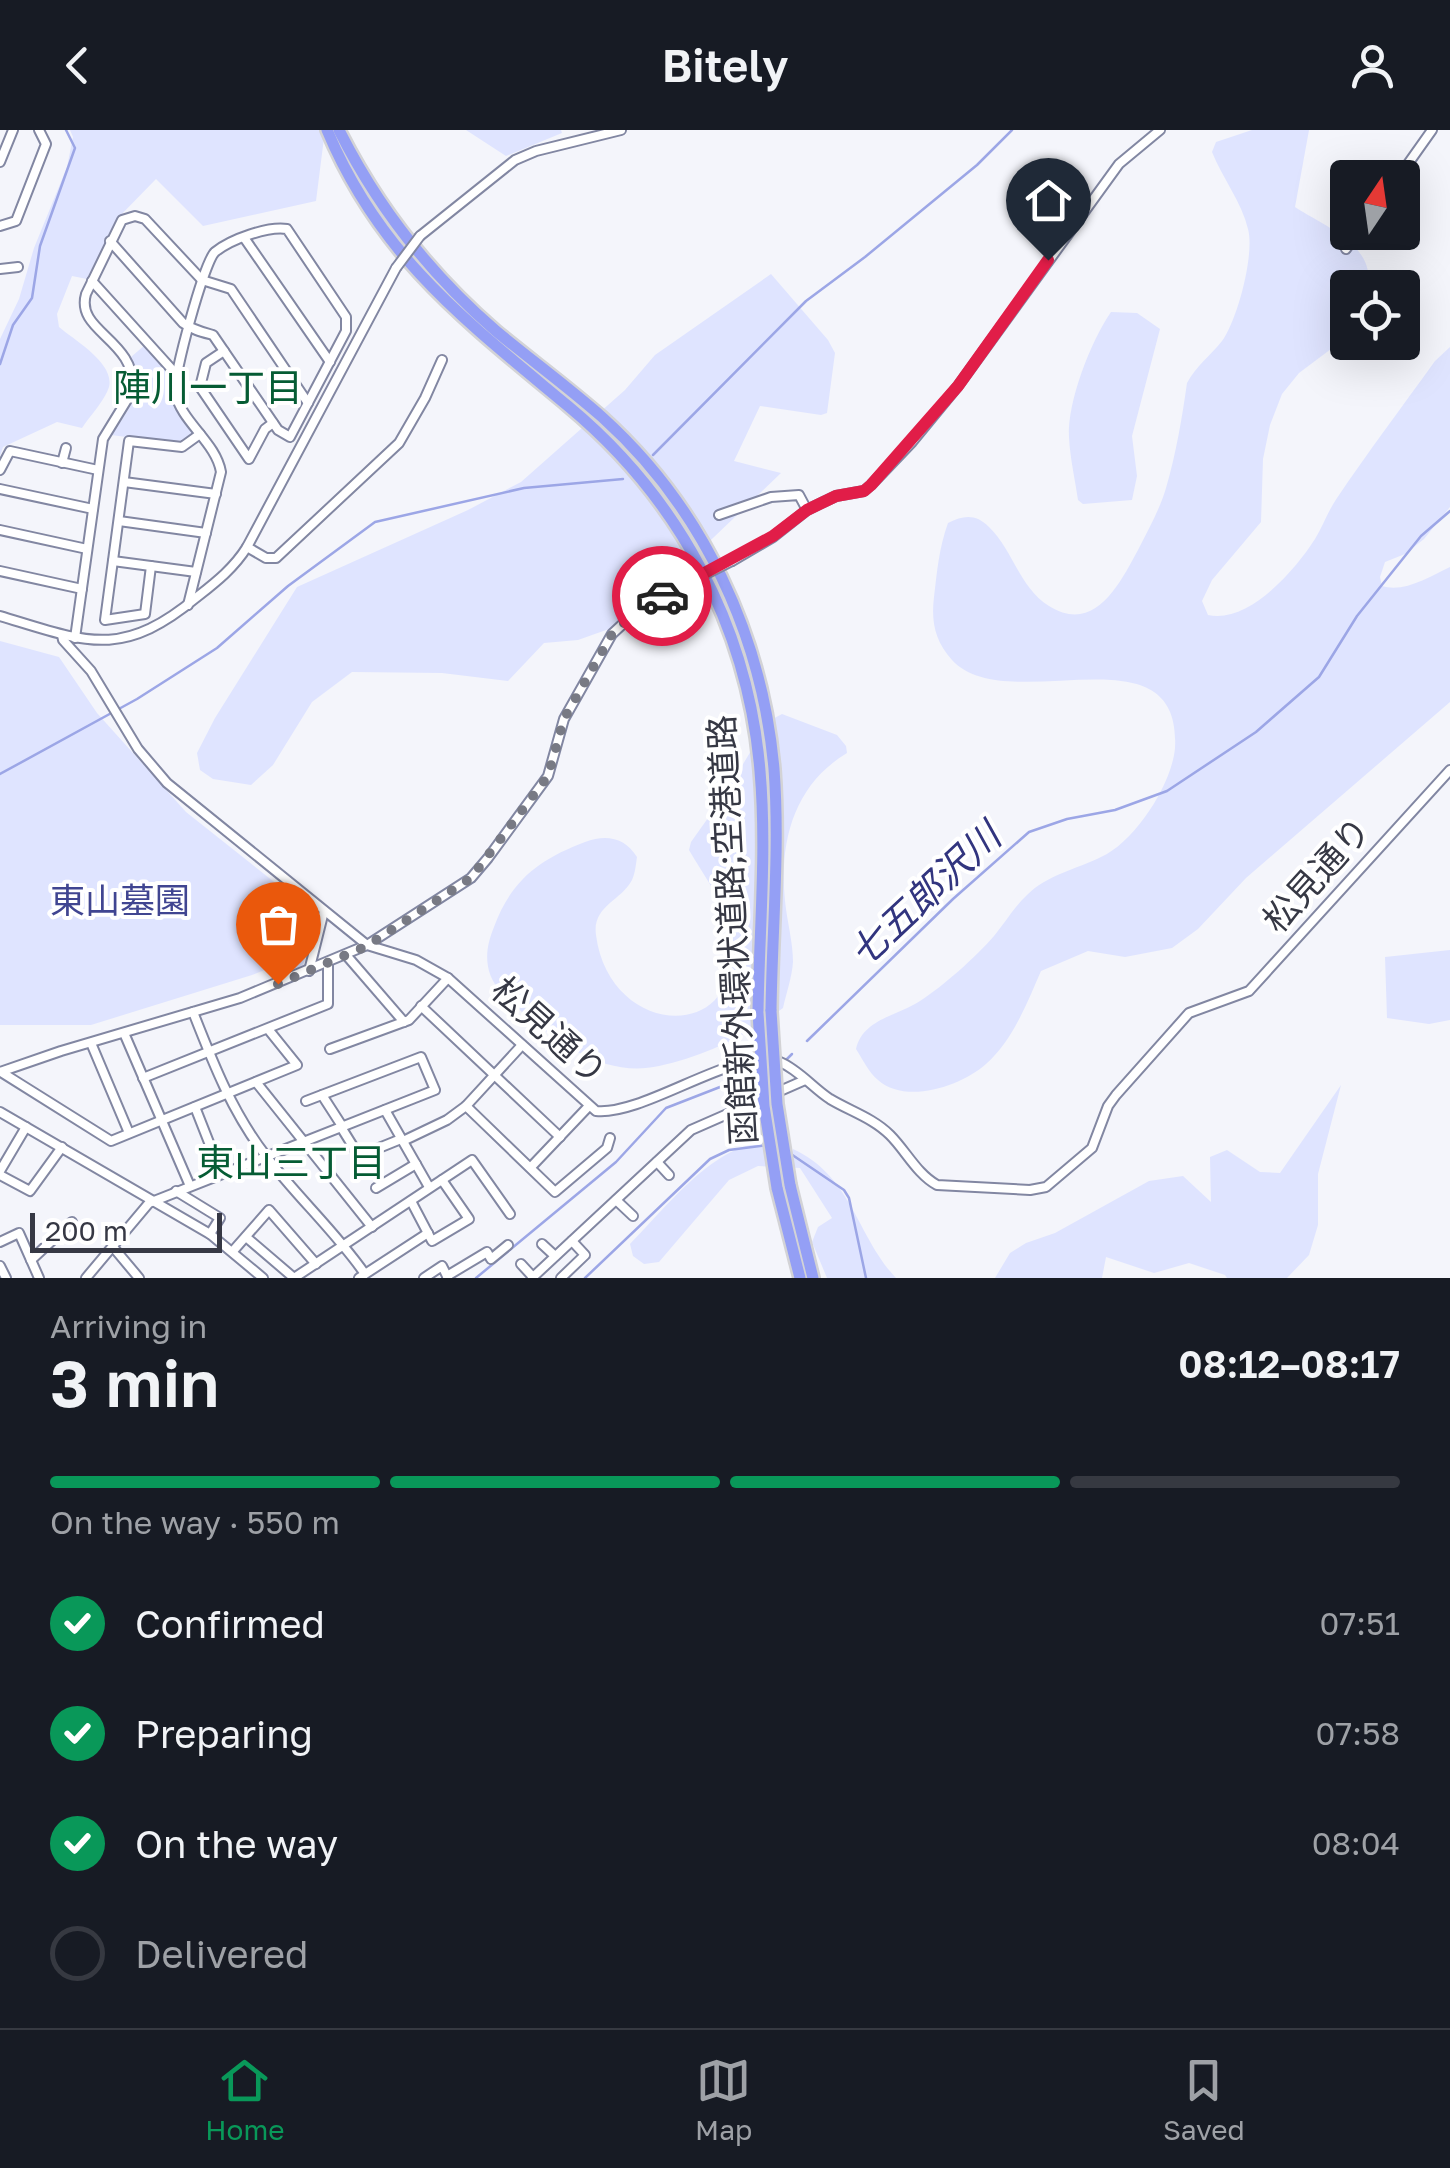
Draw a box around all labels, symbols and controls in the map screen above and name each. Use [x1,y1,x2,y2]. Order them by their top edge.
icon: back [50,38,105,93]
text: Bitely [662,38,788,92]
icon: person [1345,38,1400,93]
pin [1006,158,1091,261]
north arrow [1330,160,1420,250]
map controls [1330,160,1420,360]
icon: home [1021,173,1076,228]
button: locate [1330,270,1420,360]
district label: 陣川一丁目 [113,364,303,409]
courier [612,546,712,646]
icon: car [635,569,690,624]
street label: 函館新外環状道路;空港道路 [700,714,764,1146]
street label: 松見通り [1254,808,1379,940]
water label: 七五郎沢川 [839,810,1012,975]
park label: 東山墓園 [50,879,190,921]
pin [236,882,321,985]
icon: bag [251,897,306,952]
street label: 松見通り [484,968,616,1093]
district label: 東山三丁目 [196,1139,386,1184]
scale bar [30,1208,222,1252]
text: 200 m [45,1214,128,1247]
text: Arriving in [50,1307,207,1345]
text: 08:12–08:17 [1178,1341,1400,1386]
text: 3 min [50,1343,219,1421]
text: On the way · 550 m [50,1503,340,1541]
icon: check [50,1596,105,1651]
text: Confirmed [135,1601,325,1646]
text: 07:51 [1320,1604,1400,1642]
icon: check [50,1706,105,1761]
text: Preparing [135,1711,313,1756]
text: 07:58 [1316,1714,1400,1752]
icon: check [50,1816,105,1871]
text: On the way [135,1821,338,1866]
text: 08:04 [1312,1824,1400,1862]
text: Delivered [135,1931,308,1976]
tab: Home [205,2053,284,2146]
tab: Map [695,2053,752,2146]
tab: Saved [1163,2053,1245,2146]

